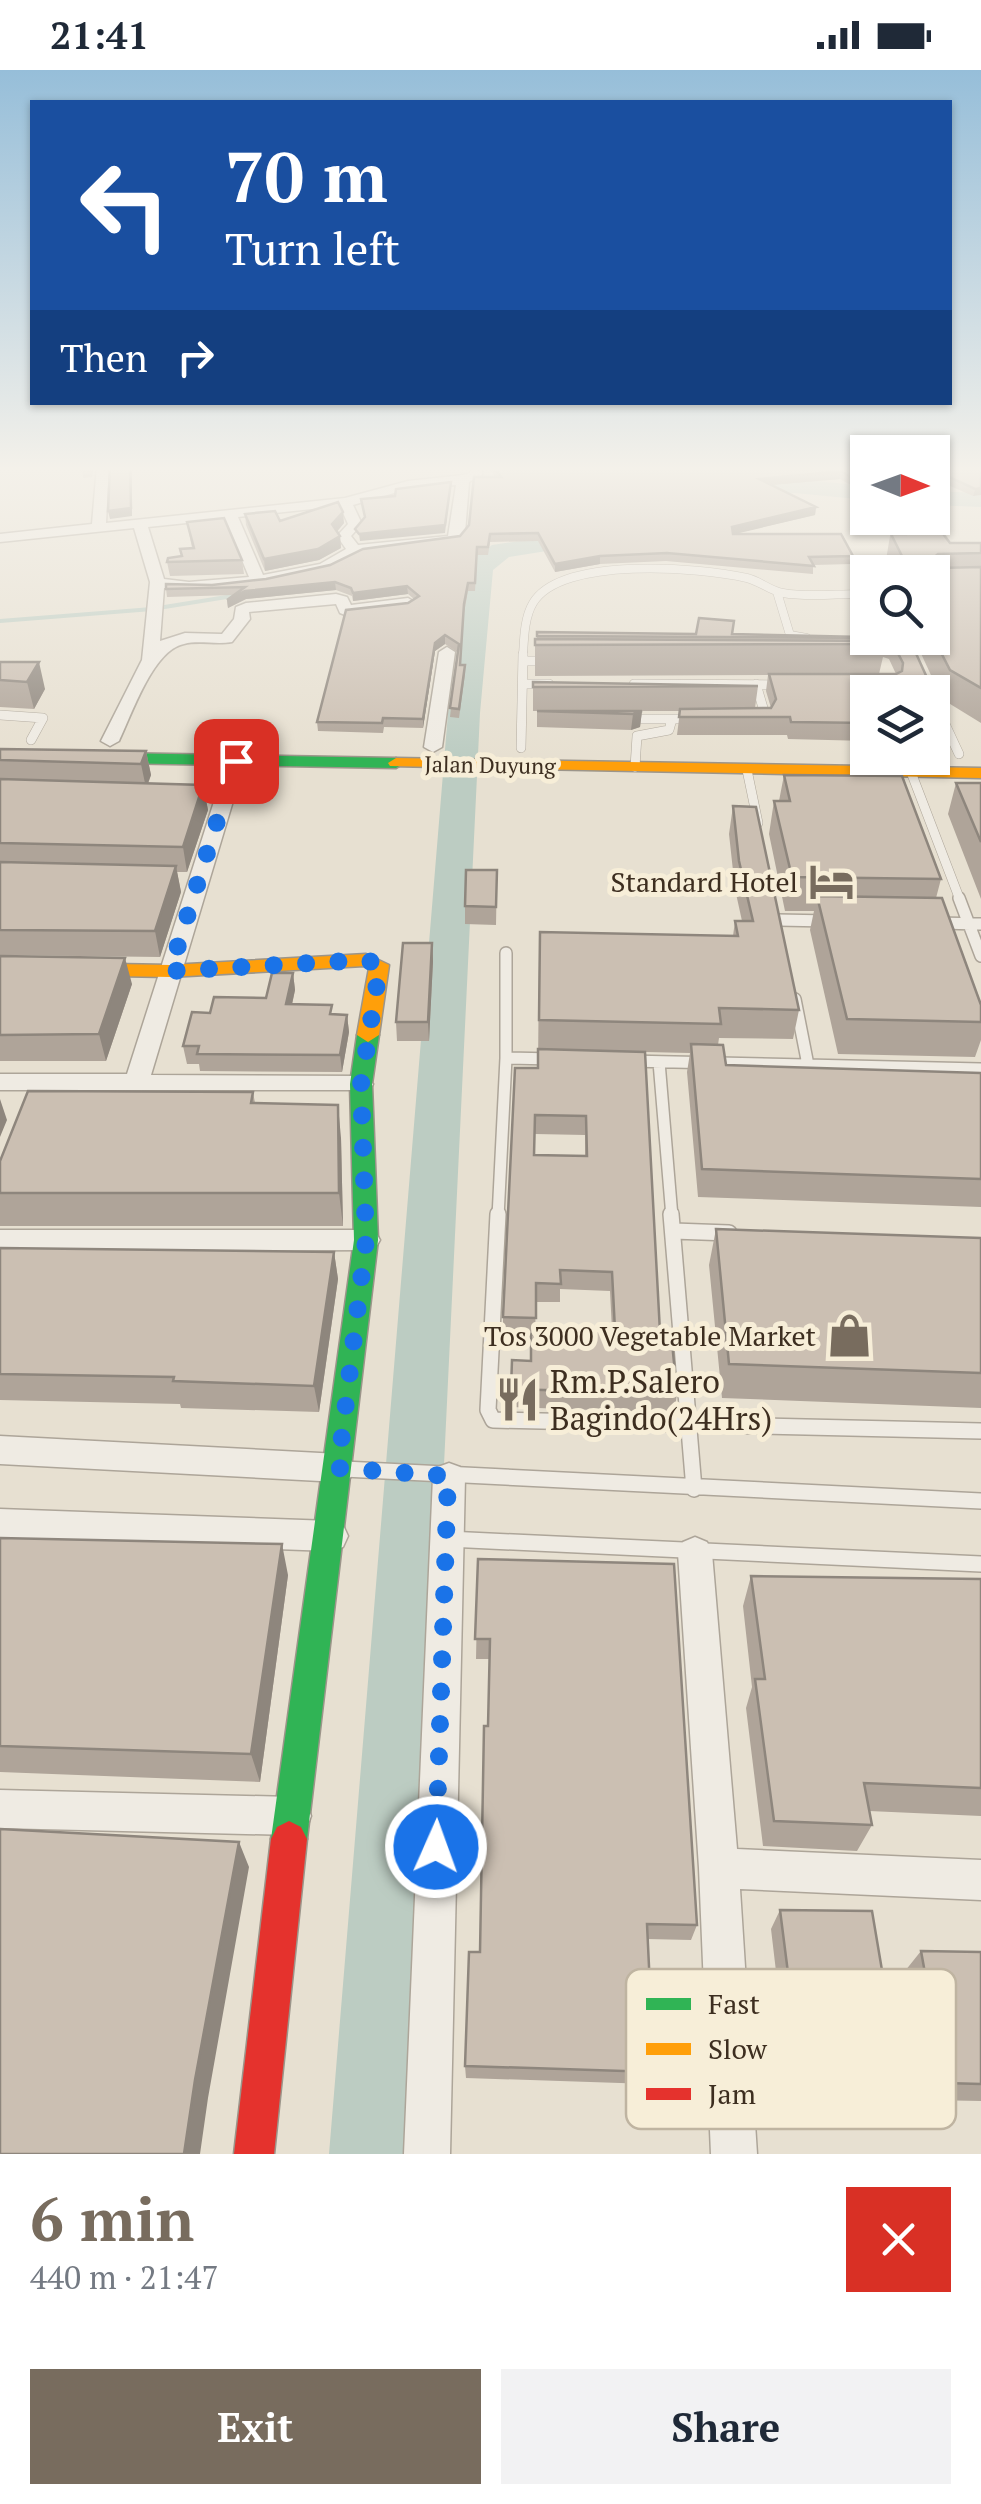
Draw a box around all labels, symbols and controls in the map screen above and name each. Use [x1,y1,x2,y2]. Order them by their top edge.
text: 21:41 [50,10,149,60]
text: 70 m [225,129,388,222]
icon: left [60,140,190,270]
text: Turn left [225,218,400,278]
icon: right [168,330,223,385]
text: Then [60,333,148,383]
north arrow [850,435,950,535]
map controls [850,435,950,775]
button: search [850,555,950,655]
button: layers [850,675,950,775]
pin [194,719,279,804]
icon: arrive [209,734,264,789]
street label: Jalan Duyung [424,749,556,780]
hotel icon: Standard Hotel [807,858,855,906]
place label: Standard Hotel [611,863,798,900]
shop icon: Tos 3000 Vegetable Market [825,1312,873,1360]
place label: Tos 3000 Vegetable Market [484,1317,817,1354]
place label: Rm.P.Salero Bagindo(24Hrs) [550,1360,772,1439]
restaurant icon: Rm.P.Salero Bagindo(24Hrs) [493,1376,541,1424]
position arrow [384,1795,488,1899]
legend [626,1969,956,2129]
text: Fast [708,1985,760,2022]
text: Slow [708,2030,768,2067]
text: Jam [708,2075,756,2112]
text: 6 min [30,2179,194,2258]
button: close [846,2187,951,2292]
text: 440 m · 21:47 [30,2256,218,2298]
button: Exit [30,2369,481,2484]
button: Share [501,2369,951,2484]

